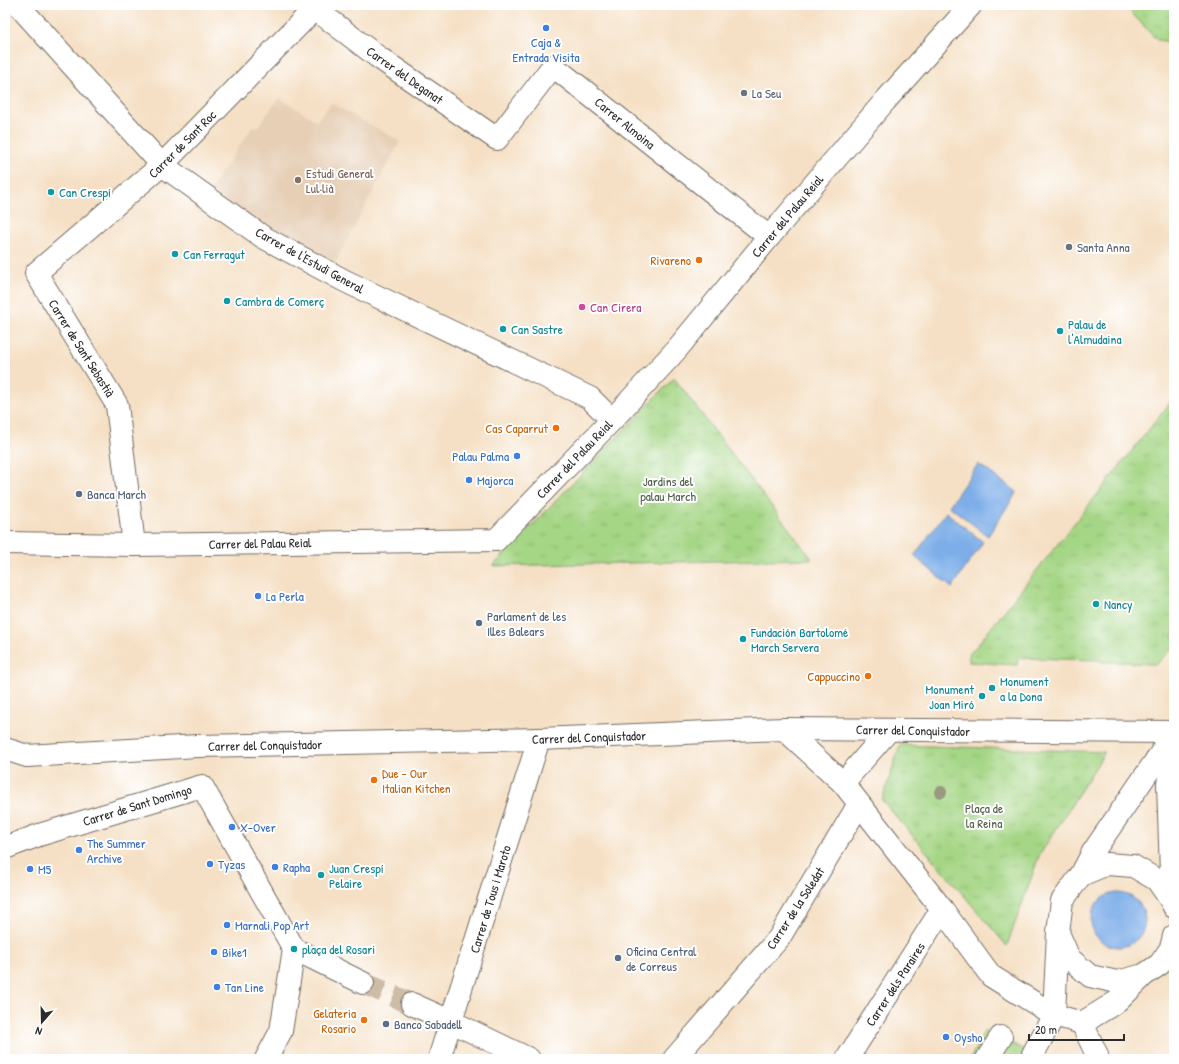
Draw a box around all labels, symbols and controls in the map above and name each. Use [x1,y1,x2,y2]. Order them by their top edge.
marker: Caja & Entrada Visita [541,23,551,33]
place label: Caja & Entrada Visita [512,33,580,66]
street label: Carrer del Deganat [363,42,447,108]
place label: La Seu [752,84,781,102]
marker: La Seu [739,88,749,98]
street label: Carrer Almoina [591,93,659,153]
street label: Carrer de Sant Roc [144,106,220,182]
place label: Estudi General Lul·lià [306,164,374,197]
street label: Carrer del Palau Reial [747,170,827,261]
marker: Estudi General Lul·lià [293,175,303,185]
place label: Can Crespí [59,183,111,201]
marker: Can Crespí [46,187,56,197]
street label: Carrer de l'Estudi General [252,223,368,298]
place label: Santa Anna [1077,238,1130,256]
marker: Santa Anna [1064,242,1074,252]
place label: Can Ferragut [183,245,245,263]
marker: Can Ferragut [170,249,180,259]
place label: Rivareno [651,251,691,269]
marker: Rivareno [694,255,704,265]
place label: Cambra de Comerç [235,292,324,310]
street label: Carrer de Sant Sebastià [45,296,119,400]
marker: Cambra de Comerç [222,296,232,306]
place label: Can Cirera [590,298,641,316]
marker: Can Cirera [577,302,587,312]
place label: Palau de l'Almudaina [1068,315,1121,348]
place label: Can Sastre [511,320,563,338]
marker: Can Sastre [498,324,508,334]
marker: Palau de l'Almudaina [1055,326,1065,336]
street label: Carrer del Palau Reial [532,415,617,502]
place label: Cas Caparrut [485,419,549,437]
marker: Cas Caparrut [551,423,561,433]
place label: Palau Palma [452,447,509,465]
marker: Palau Palma [512,451,522,461]
place label: Majorca [477,471,513,489]
park label: Jardins del palau March [640,472,696,505]
marker: Majorca [464,475,474,485]
place label: Banca March [87,485,147,503]
marker: Banca March [74,489,84,499]
street label: Carrer del Palau Reial [208,533,312,553]
place label: La Perla [266,587,304,605]
marker: La Perla [253,591,263,601]
place label: Nancy [1104,595,1133,613]
marker: Nancy [1091,599,1101,609]
place label: Parlament de les Illes Balears [487,607,566,640]
marker: Parlament de les Illes Balears [474,618,484,628]
place label: Fundación Bartolomé March Servera [750,623,848,656]
marker: Fundación Bartolomé March Servera [738,634,748,644]
place label: Cappuccino [807,667,860,685]
marker: Cappuccino [863,671,873,681]
place label: Monument a la Dona [1000,672,1049,705]
place label: Monument Joan Miró [926,680,975,713]
marker: Monument a la Dona [987,683,997,693]
marker: Monument Joan Miró [977,691,987,701]
street label: Carrer del Conquistador [856,720,970,740]
street label: Carrer del Conquistador [532,726,646,748]
street label: Carrer del Conquistador [208,735,322,755]
place label: Due - Our Italian Kitchen [382,764,451,797]
marker: Due - Our Italian Kitchen [369,775,379,785]
street label: Carrer de Sant Domingo [80,780,194,830]
park label: Plaça de la Reina [965,799,1003,832]
place label: X-Over [240,818,276,836]
marker: X-Over [227,822,237,832]
place label: The Summer Archive [87,834,146,867]
street label: Carrer de Tous i Maroto [465,843,515,955]
marker: The Summer Archive [74,845,84,855]
place label: Tyzas [218,855,245,873]
place label: Rapha [283,858,310,876]
marker: Tyzas [205,859,215,869]
place label: Juan Crespí Pelaire [329,859,384,892]
place label: M5 [38,860,52,878]
marker: Rapha [270,862,280,872]
street label: Carrer de la Soledat [762,863,829,953]
marker: M5 [25,864,35,874]
marker: Juan Crespí Pelaire [316,870,326,880]
place label: Marnali Pop Art [235,916,310,934]
marker: Marnali Pop Art [222,920,232,930]
street label: Carrer dels Paraires [861,939,929,1029]
place label: plaça del Rosari [302,940,375,958]
place label: Oficina Central de Correus [626,942,697,975]
place label: Bike1 [222,943,247,961]
marker: plaça del Rosari [289,944,299,954]
marker: Bike1 [209,947,219,957]
marker: Oficina Central de Correus [613,953,623,963]
place label: Tan Line [225,978,264,996]
marker: Tan Line [212,982,222,992]
north arrow [22,1002,62,1042]
place label: Gelateria Rosario [313,1004,356,1037]
marker: Gelateria Rosario [359,1015,369,1025]
place label: Banco Sabadell [394,1015,463,1033]
scale bar [1029,1016,1124,1042]
marker: Banco Sabadell [381,1019,391,1029]
text: 20 m [1035,1021,1057,1038]
text: N [33,1024,44,1039]
place label: Oysho [954,1028,982,1046]
marker: Oysho [941,1032,951,1042]

